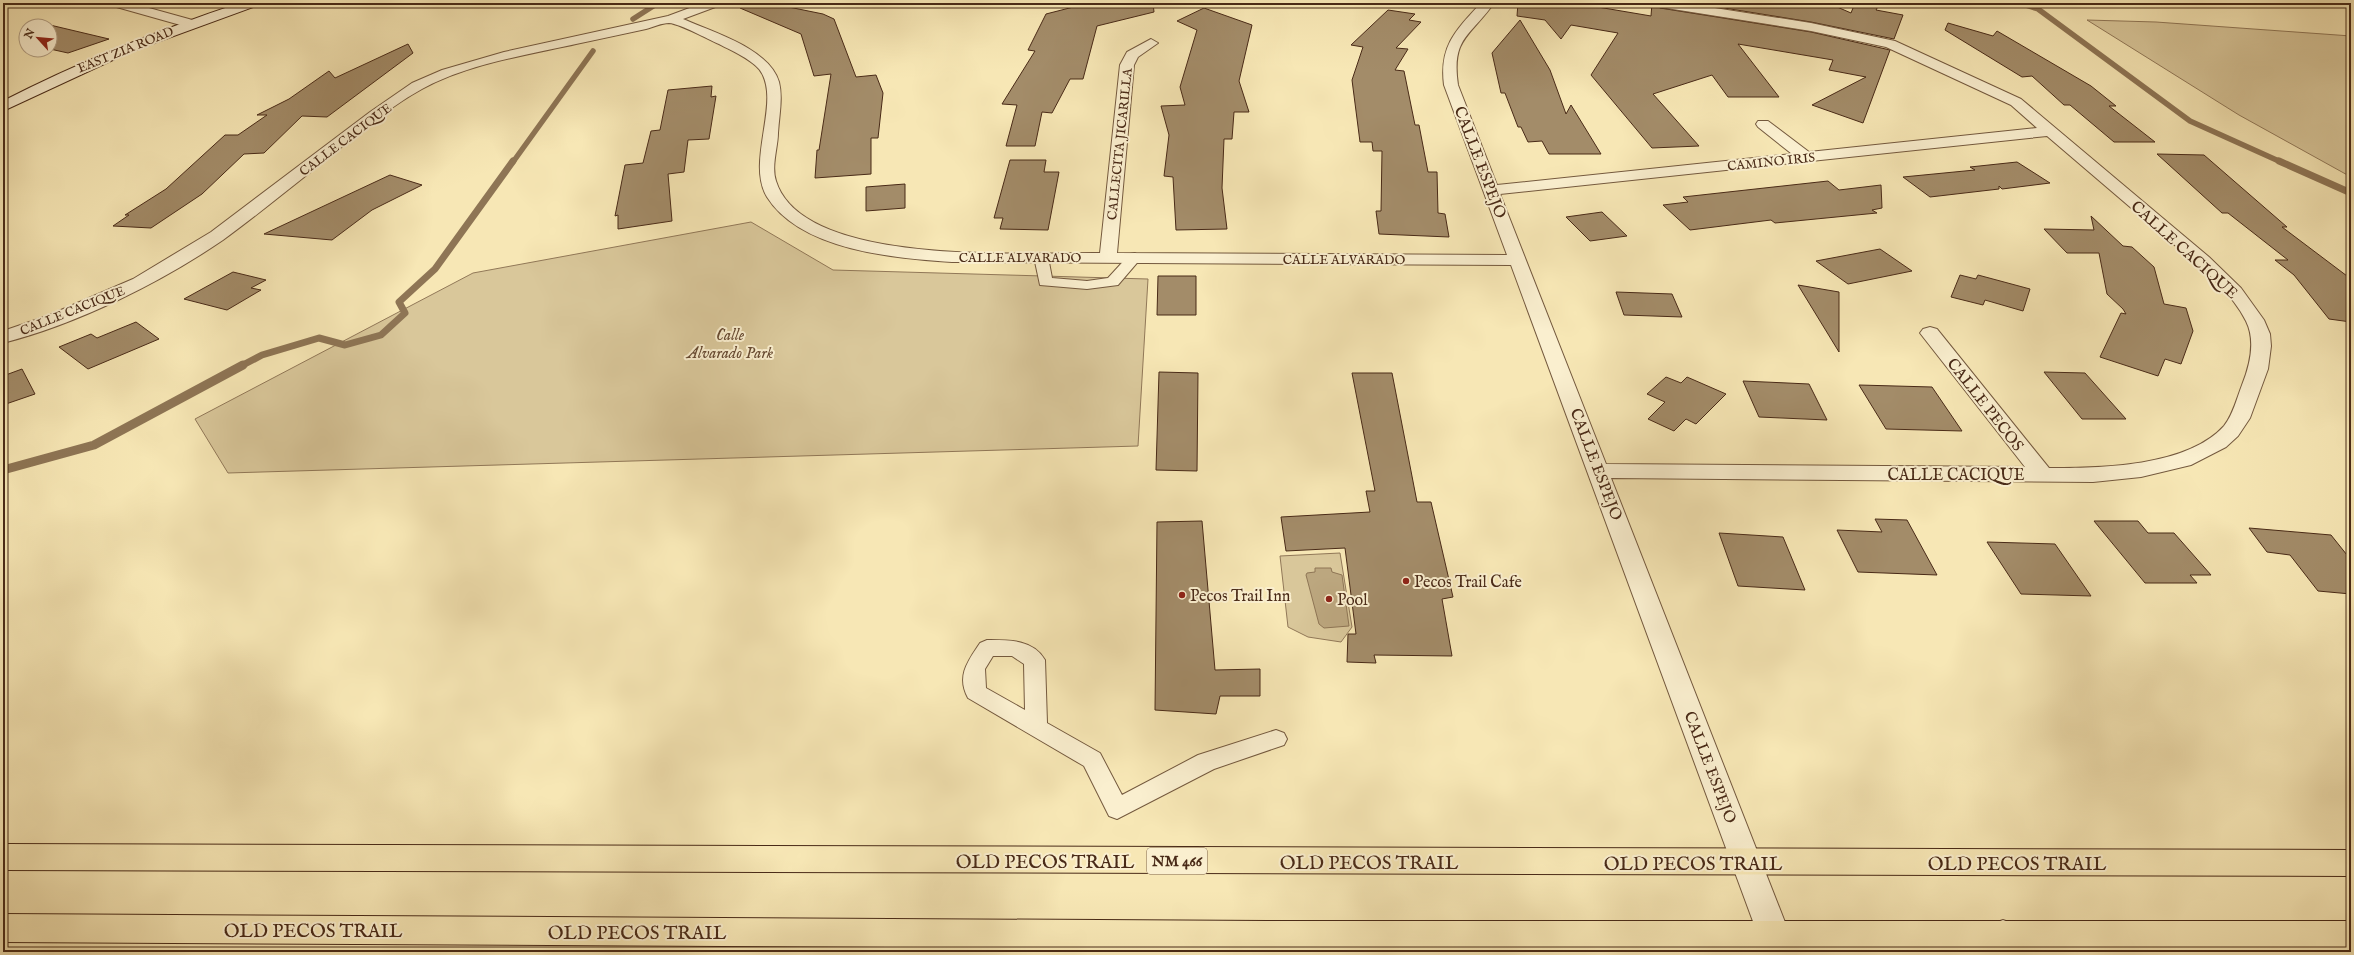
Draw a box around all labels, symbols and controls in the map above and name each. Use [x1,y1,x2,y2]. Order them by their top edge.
north arrow [18,18,58,58]
street label: EAST ZIA ROAD [75,23,176,77]
text: N [21,26,39,42]
street label: CALLECITA JICARILLA [1104,66,1137,221]
street label: CALLE CACIQUE [296,100,396,181]
street label: CALLE ESPEJO [1449,104,1510,222]
street label: CAMINO IRIS [1726,149,1816,176]
street label: CALLE CACIQUE [2126,197,2241,304]
street label: CALLE ALVARADO [959,250,1081,267]
street label: CALLE ALVARADO [1283,252,1405,269]
street label: CALLE CACIQUE [18,283,127,340]
park label: Calle Alvarado Park [685,326,774,364]
street label: CALLE PECOS [1942,355,2027,456]
street label: CALLE ESPEJO [1565,406,1626,524]
street label: CALLE CACIQUE [1887,466,2025,486]
place label: Pecos Trail Cafe [1414,573,1522,593]
marker: Pecos Trail Cafe [1401,576,1411,586]
place label: Pecos Trail Inn [1190,587,1291,607]
marker: Pecos Trail Inn [1177,590,1187,600]
place label: Pool [1337,591,1368,611]
marker: Pool [1324,594,1334,604]
street label: CALLE ESPEJO [1679,709,1740,827]
road number: NM 466 [1147,848,1207,874]
street label: OLD PECOS TRAIL [956,851,1135,875]
street label: OLD PECOS TRAIL [1280,852,1459,876]
street label: OLD PECOS TRAIL [1604,853,1783,877]
street label: OLD PECOS TRAIL [1928,853,2107,877]
street label: OLD PECOS TRAIL [224,920,403,944]
street label: OLD PECOS TRAIL [548,922,727,946]

